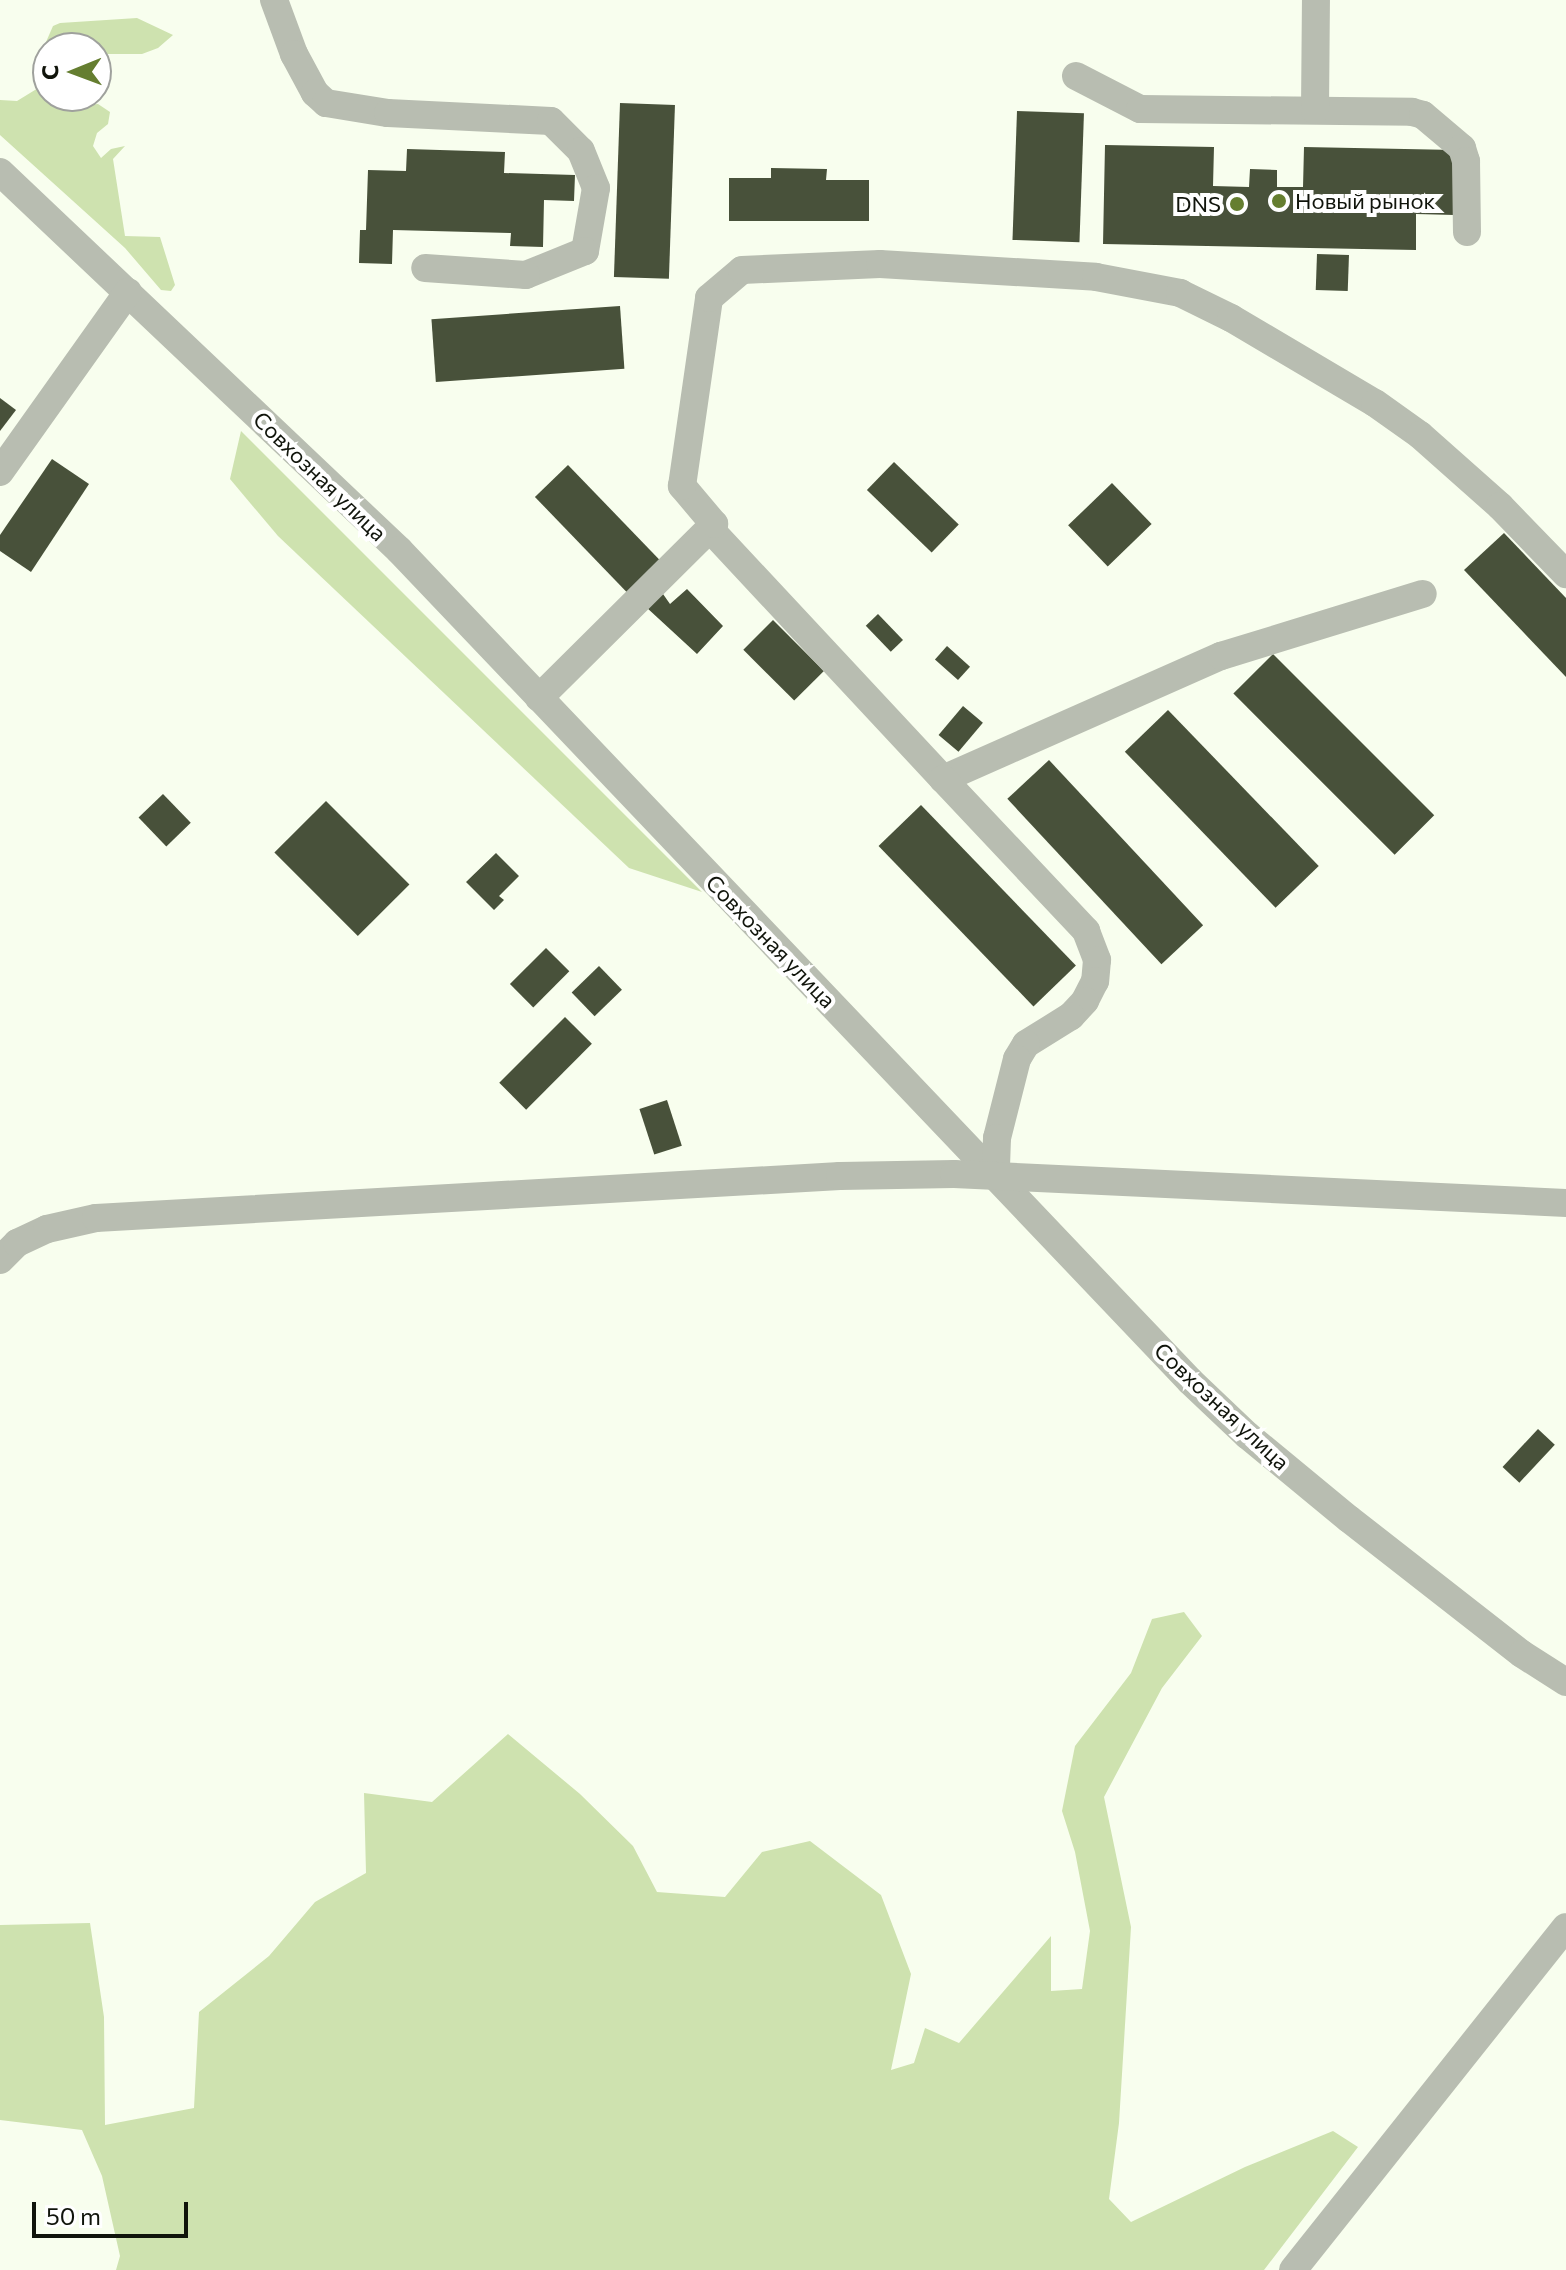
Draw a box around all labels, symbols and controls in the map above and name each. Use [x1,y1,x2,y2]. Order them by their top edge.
north arrow [32,32,112,112]
text: С [36,65,63,80]
place label: Новый рынок [1295,188,1435,214]
place label: DNS [1175,191,1221,217]
marker: Новый рынок [1270,192,1288,210]
marker: DNS [1228,195,1246,213]
street label: Совхозная улица [248,406,392,546]
street label: Совхозная улица [701,869,841,1013]
street label: Совхозная улица [1149,1337,1295,1475]
scale bar [36,2186,192,2236]
text: 50 m [46,2201,101,2230]

